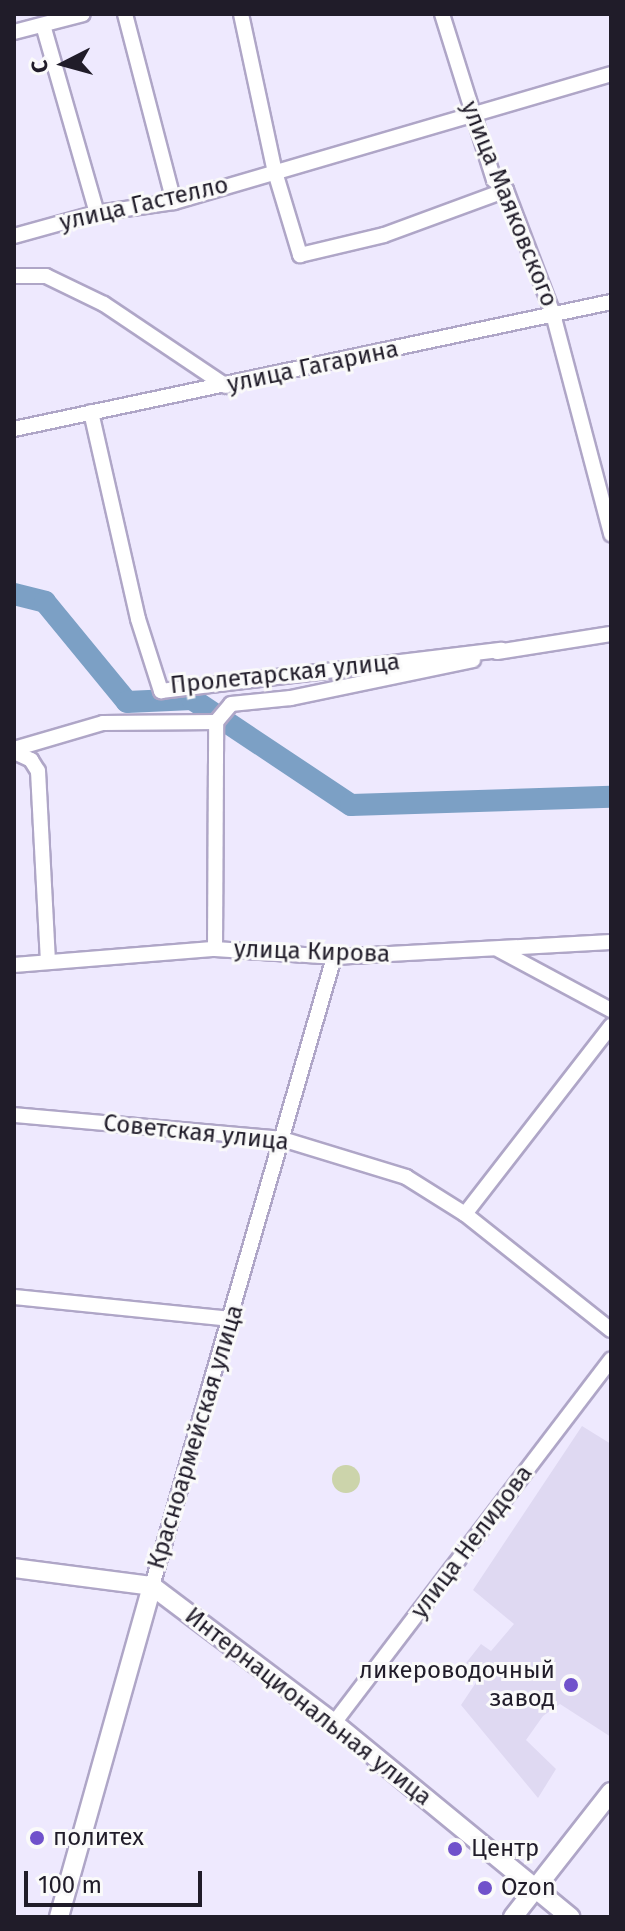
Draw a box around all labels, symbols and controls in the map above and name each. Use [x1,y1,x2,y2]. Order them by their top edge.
north arrow [24,24,104,104]
text: С [26,59,54,74]
street label: улица Маяковского [455,97,563,311]
street label: улица Гастелло [57,171,231,237]
street label: улица Гагарина [225,335,401,399]
street label: Пролетарская улица [169,648,401,700]
street label: улица Кирова [233,935,391,969]
street label: Советская улица [102,1109,290,1157]
street label: Красноармейская улица [142,1301,250,1573]
street label: улица Нелидова [405,1460,539,1624]
street label: Интернациональная улица [179,1602,437,1812]
place label: ликероводочный завод [359,1657,555,1713]
marker: ликероводочный завод [562,1676,580,1694]
place label: политех [53,1824,144,1852]
marker: политех [28,1829,46,1847]
place label: Центр [471,1835,539,1863]
marker: Центр [446,1840,464,1858]
scale bar [28,1855,206,1905]
text: 100 m [38,1871,102,1899]
place label: Ozon [501,1874,556,1902]
marker: Ozon [476,1879,494,1897]

